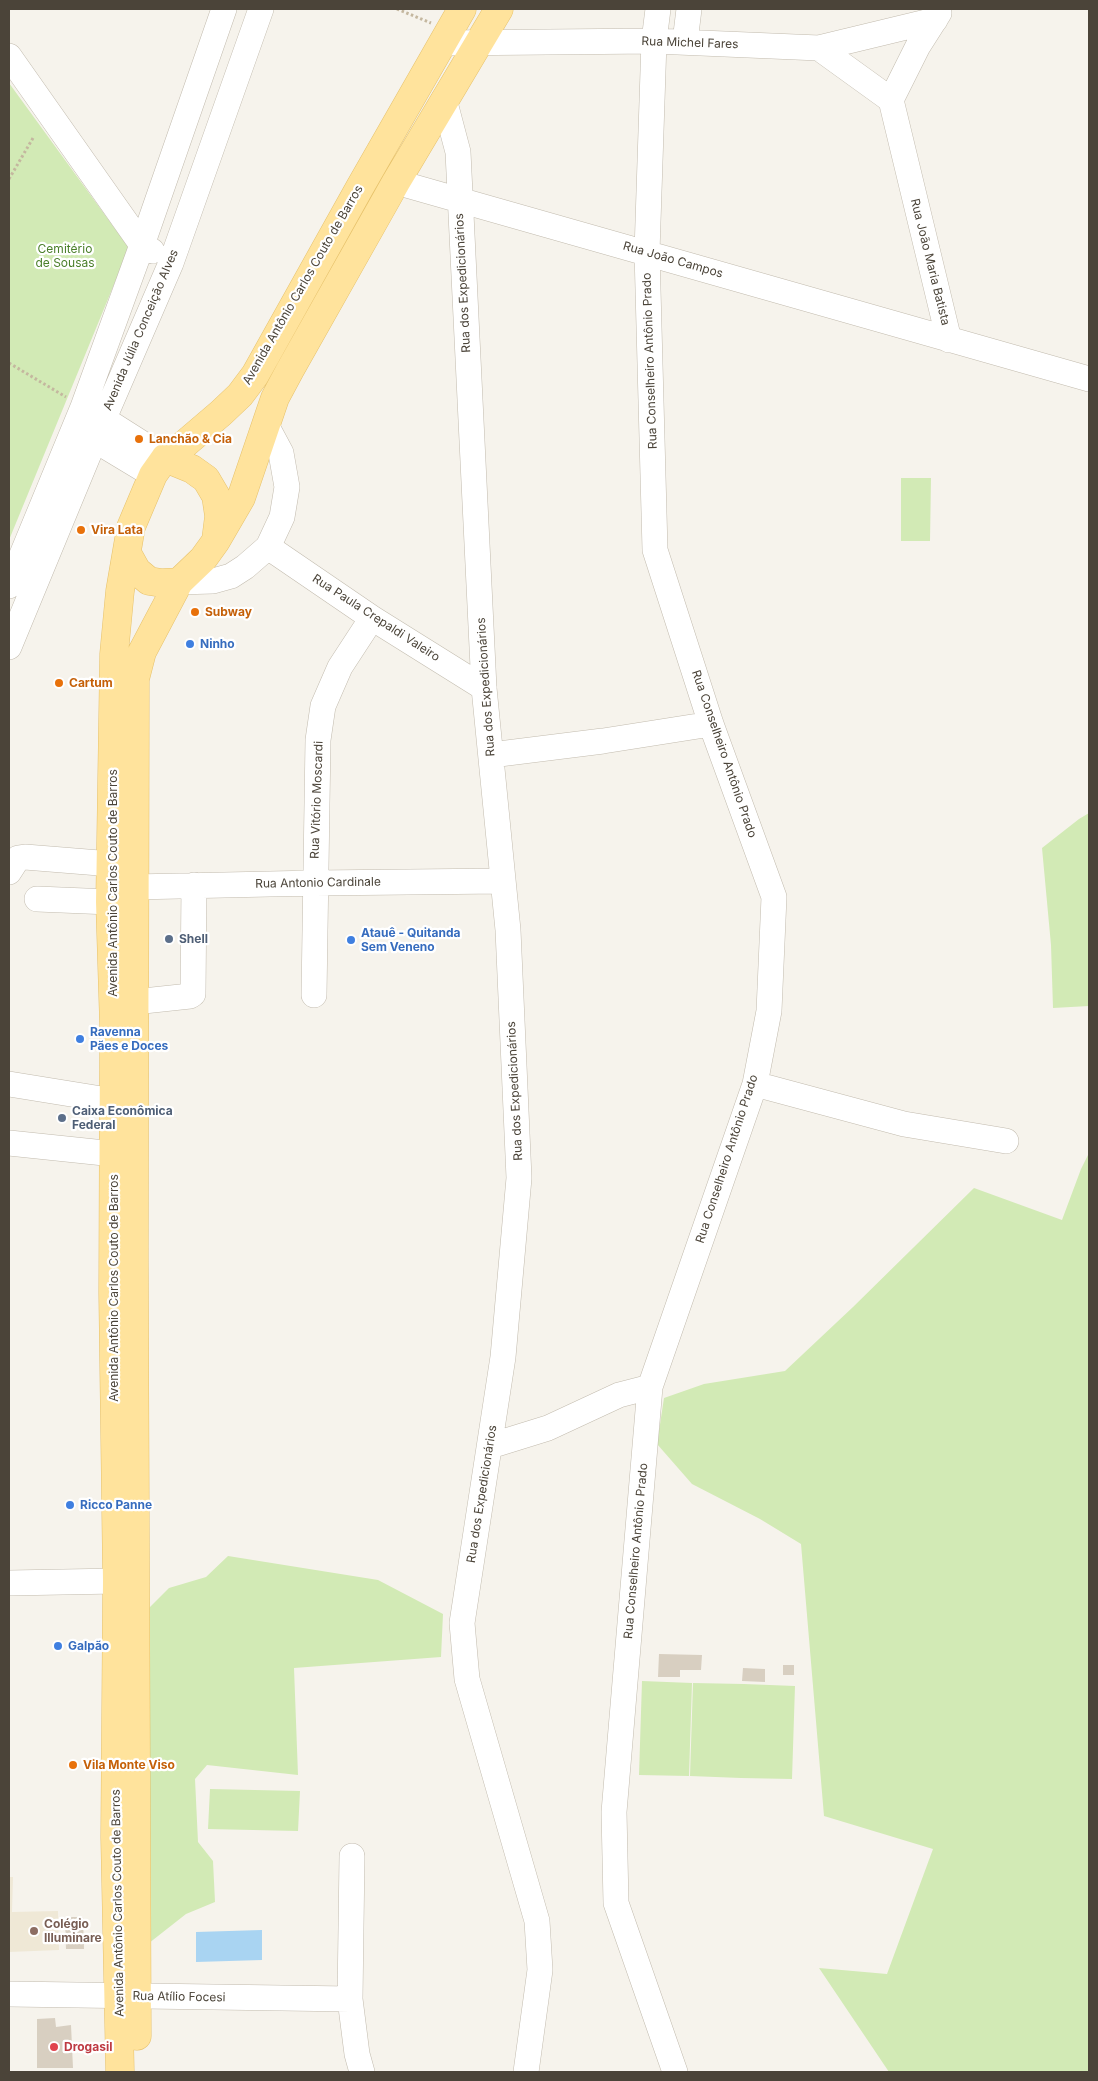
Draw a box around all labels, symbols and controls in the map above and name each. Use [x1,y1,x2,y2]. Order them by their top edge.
street label: Rua Michel Fares [641,34,739,52]
street label: Avenida Antônio Carlos Couto de Barros [240,183,366,387]
street label: Rua João Maria Batista [907,197,953,327]
street label: Rua dos Expedicionários [452,213,474,353]
street label: Rua João Campos [621,239,725,281]
park label: Cemitério de Sousas [35,242,95,270]
street label: Avenida Júlia Conceição Alves [100,247,182,413]
street label: Rua Conselheiro Antônio Prado [640,273,660,449]
place label: Lanchão & Cia [149,432,232,446]
marker: Lanchão & Cia [133,433,145,445]
place label: Vira Lata [91,523,143,537]
marker: Vira Lata [75,524,87,536]
street label: Rua Paula Crepaldi Valeiro [310,571,442,665]
place label: Subway [205,605,252,619]
marker: Subway [189,606,201,618]
street label: Rua dos Expedicionários [474,617,498,757]
place label: Ninho [200,637,235,651]
marker: Ninho [184,638,196,650]
street label: Rua Conselheiro Antônio Prado [688,668,760,840]
place label: Cartum [69,676,113,690]
marker: Cartum [53,677,65,689]
street label: Rua Vitório Moscardi [308,741,326,859]
street label: Avenida Antônio Carlos Couto de Barros [106,769,120,997]
street label: Rua Antonio Cardinale [255,875,381,891]
place label: Atauê - Quitanda Sem Veneno [361,926,460,954]
place label: Shell [179,932,208,946]
marker: Shell [163,933,175,945]
marker: Atauê - Quitanda Sem Veneno [345,934,357,946]
street label: Rua dos Expedicionários [504,1021,526,1161]
place label: Ravenna Pães e Doces [90,1025,168,1053]
marker: Ravenna Pães e Doces [74,1033,86,1045]
street label: Rua Conselheiro Antônio Prado [693,1073,761,1245]
place label: Caixa Econômica Federal [72,1104,173,1132]
marker: Caixa Econômica Federal [56,1112,68,1124]
street label: Avenida Antônio Carlos Couto de Barros [107,1174,121,1402]
street label: Rua dos Expedicionários [464,1424,500,1564]
street label: Rua Conselheiro Antônio Prado [621,1462,651,1640]
place label: Ricco Panne [80,1498,152,1512]
marker: Ricco Panne [64,1499,76,1511]
place label: Galpão [68,1639,109,1653]
marker: Galpão [52,1640,64,1652]
place label: Vila Monte Viso [83,1758,175,1772]
marker: Vila Monte Viso [67,1759,79,1771]
street label: Avenida Antônio Carlos Couto de Barros [109,1789,127,2017]
place label: Colégio Illuminare [44,1917,102,1945]
marker: Colégio Illuminare [28,1925,40,1937]
street label: Rua Atílio Focesi [132,1989,226,2005]
place label: Drogasil [64,2040,112,2054]
marker: Drogasil [48,2041,60,2053]

